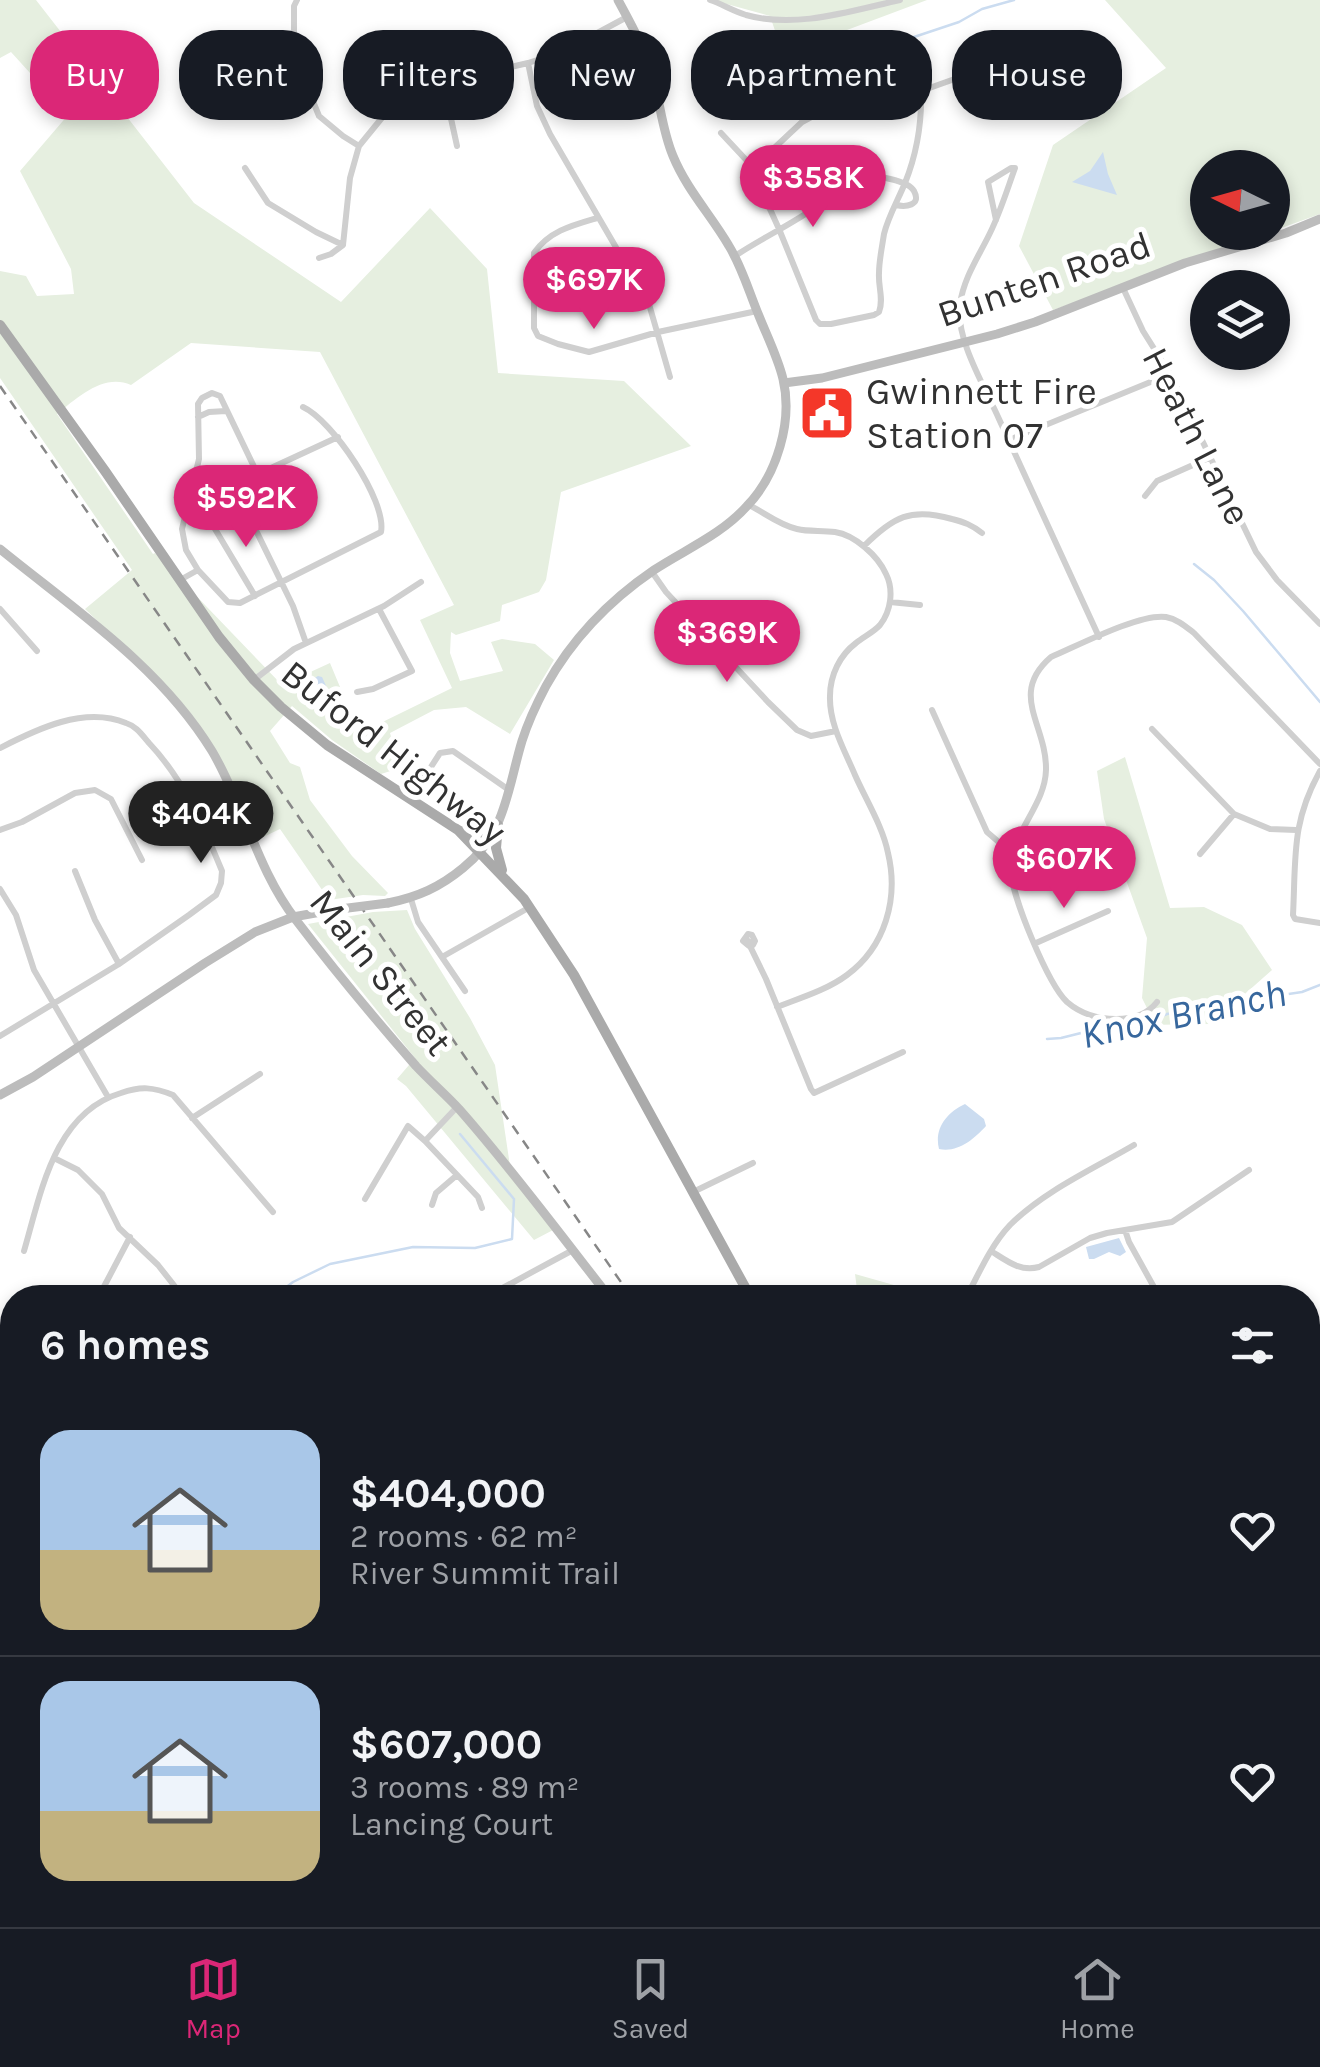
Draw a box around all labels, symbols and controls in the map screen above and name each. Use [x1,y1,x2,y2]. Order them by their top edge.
chip: Buy [30,30,159,120]
chip: Rent [179,30,323,120]
chip: Filters [343,30,514,120]
chip: New [534,30,671,120]
chip: Apartment [691,30,932,120]
chip: House [952,30,1122,120]
pin: $358K [743,145,883,230]
north arrow [1190,150,1290,250]
map controls [1190,150,1290,370]
text: $358K [762,159,864,196]
street label: Bunten Road [932,222,1157,337]
pin: $697K [524,247,664,332]
text: $697K [545,261,643,298]
button: layers [1190,270,1290,370]
street label: Heath Lane [1133,340,1260,533]
place label: Gwinnett Fire Station 07 [866,369,1097,458]
public building icon: Gwinnett Fire Station 07 [797,383,857,443]
pin: $592K [176,465,316,550]
text: $592K [196,479,296,516]
pin: $369K [657,600,797,685]
text: $369K [676,614,778,651]
street label: Buford Highway [272,651,515,854]
pin: $404K [131,781,271,866]
text: $404K [150,795,252,832]
pin: $607K [994,826,1134,911]
text: $607K [1015,840,1113,877]
street label: Main Street [300,880,461,1064]
water label: Knox Branch [1076,969,1290,1058]
icon: filters [1225,1318,1280,1373]
text: 6 homes [40,1320,210,1370]
text: $404,000 [350,1468,546,1518]
icon: home [120,1470,240,1590]
icon: heart [1225,1503,1280,1558]
text: 2 rooms · 62 m² [350,1518,578,1555]
text: River Summit Trail [350,1555,620,1592]
text: $607,000 [350,1719,542,1769]
icon: home [120,1721,240,1841]
icon: heart [1225,1754,1280,1809]
text: 3 rooms · 89 m² [350,1769,579,1806]
text: Lancing Court [350,1806,553,1843]
tab: Map [185,1952,241,2045]
tab: Saved [612,1952,689,2045]
tab: Home [1060,1952,1135,2045]

